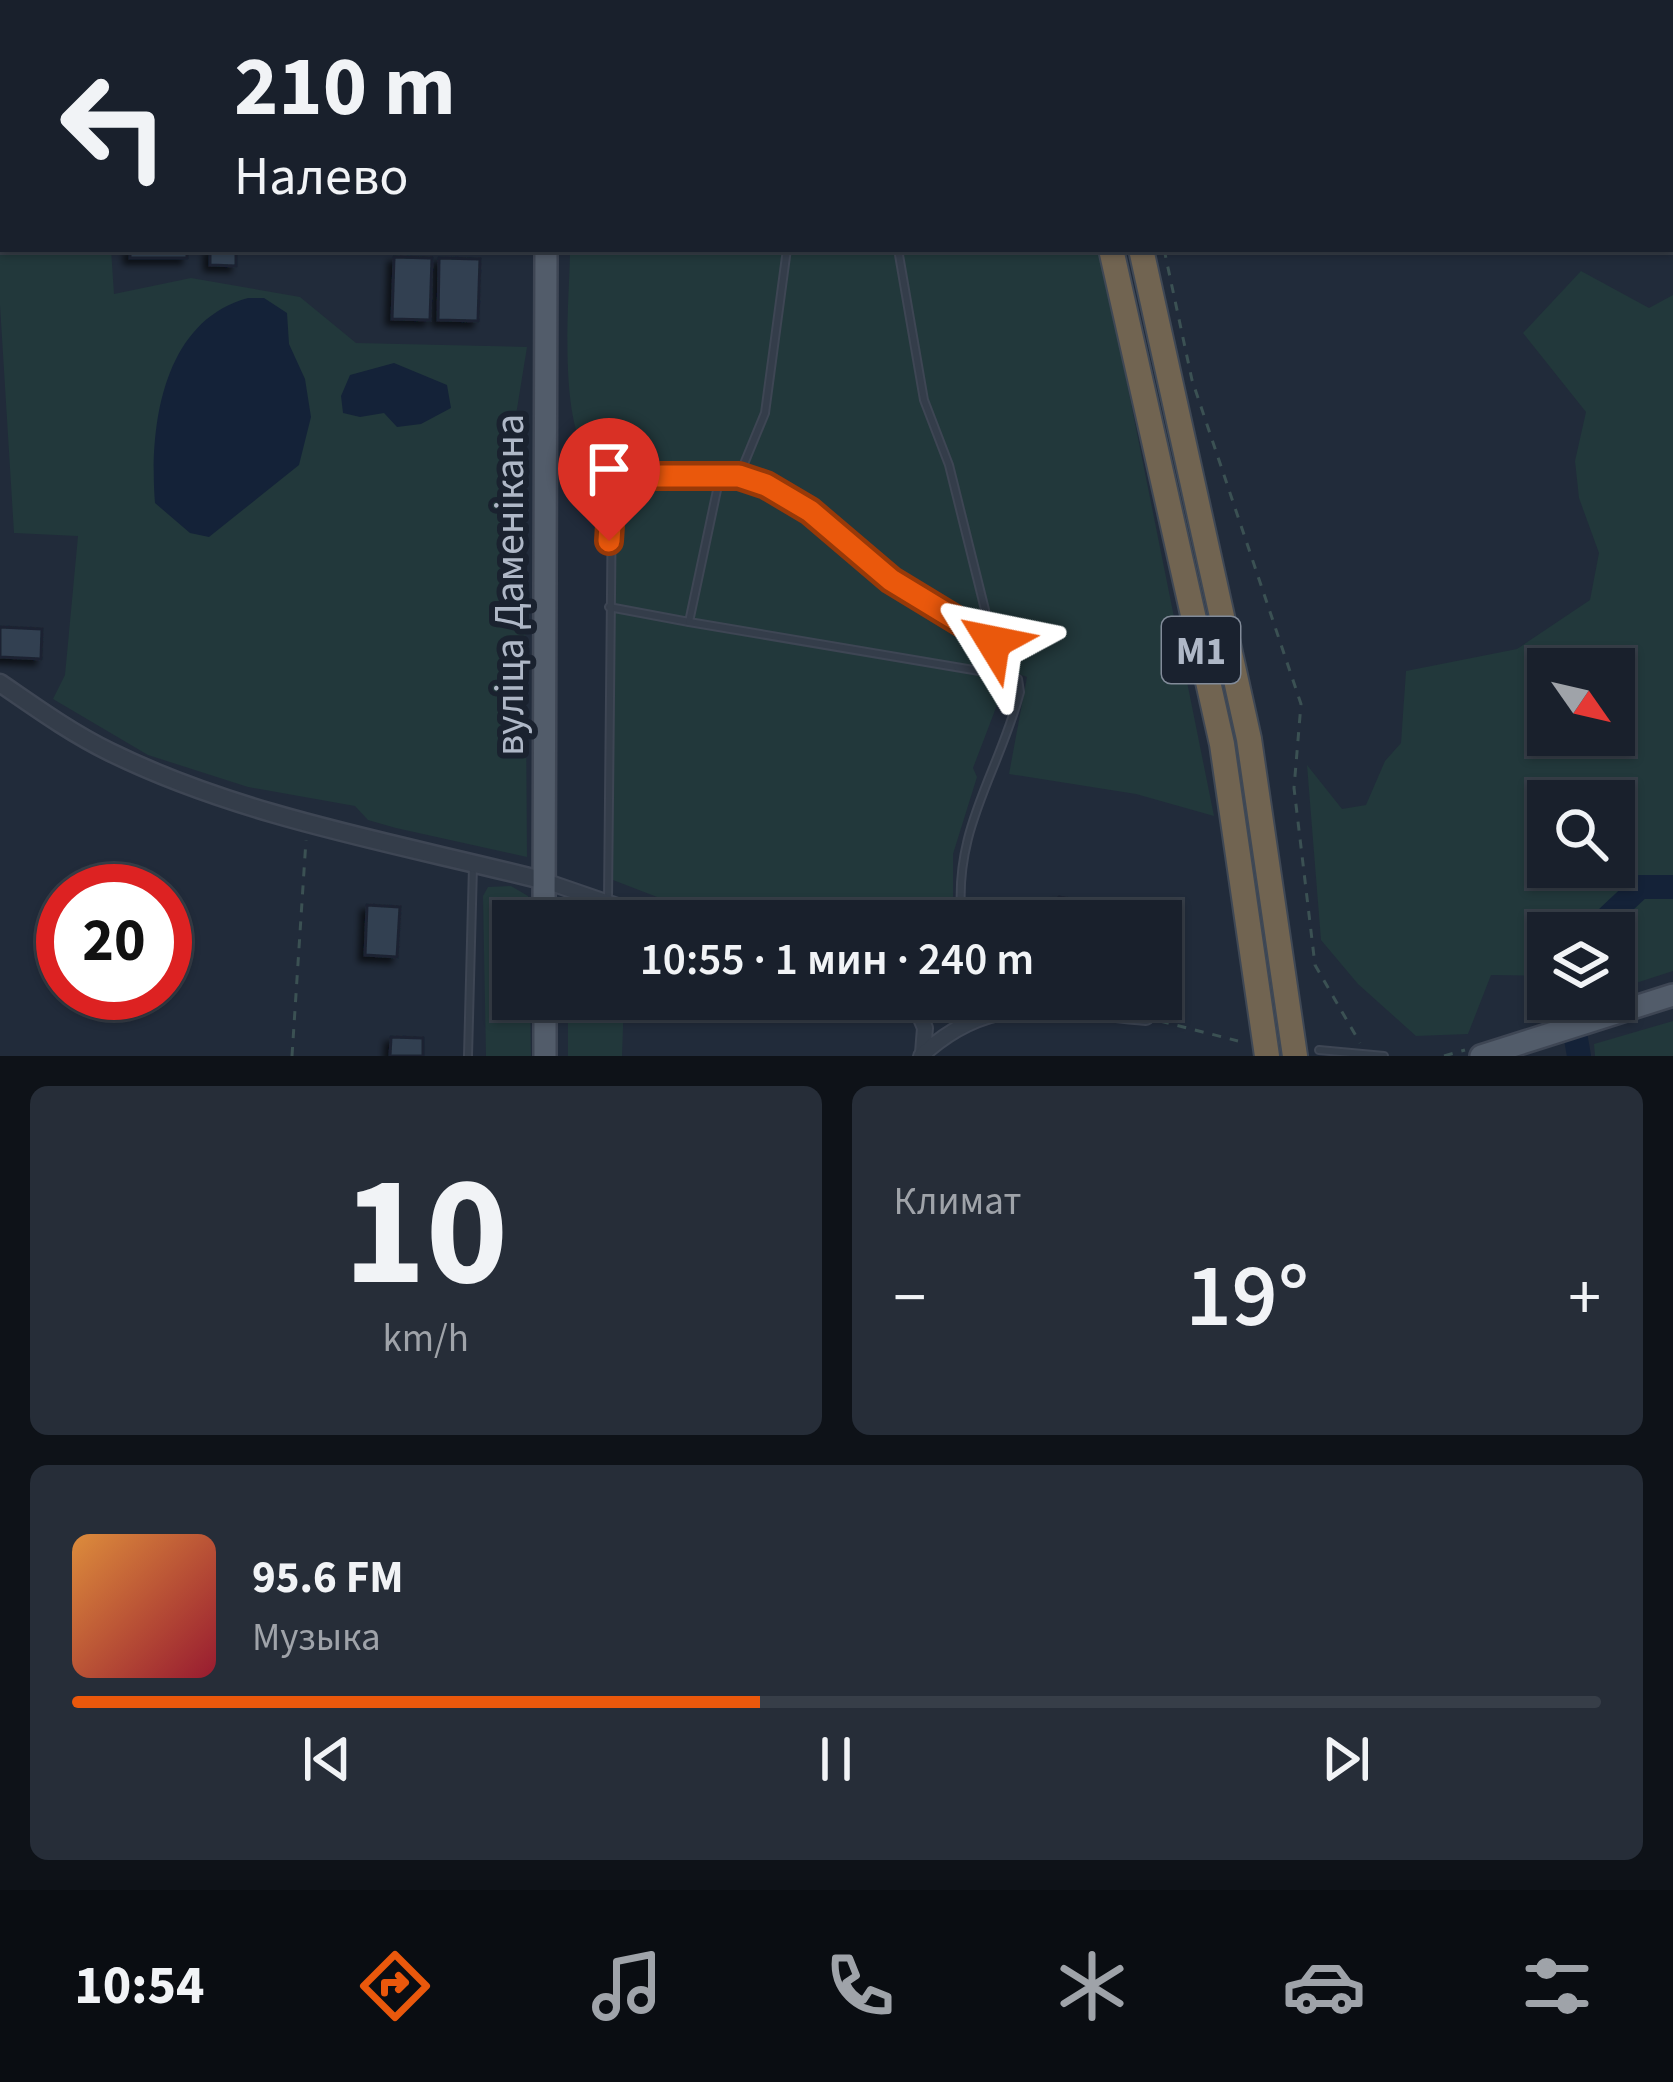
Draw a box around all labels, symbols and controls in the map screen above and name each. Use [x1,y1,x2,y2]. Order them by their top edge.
text: 210 m [234,28,456,148]
icon: left [36,48,192,204]
text: Налево [234,139,409,216]
street label: вуліца Даменікана [480,414,540,756]
pin [558,418,660,541]
icon: arrive [576,436,642,502]
position arrow [930,579,1056,705]
road number: М1 [1162,617,1240,683]
north arrow [1527,648,1635,756]
map controls [1527,648,1635,1020]
button: search [1527,780,1635,888]
speed limit sign: 20 [36,864,192,1020]
button: layers [1527,912,1635,1020]
text: 10:55 · 1 мин · 240 m [640,928,1034,992]
text: 10 [343,1122,508,1344]
text: Климат [894,1174,1021,1230]
text: 19° [1185,1233,1309,1361]
text: − [894,1251,926,1345]
text: + [1568,1251,1601,1345]
text: km/h [382,1311,469,1367]
text: 95.6 FM [252,1546,404,1610]
text: Музыка [252,1610,381,1666]
icon: previous [294,1726,360,1792]
icon: pause [803,1726,869,1792]
icon: next [1313,1726,1379,1792]
icon: directions [353,1944,437,2028]
icon: music [585,1944,669,2028]
icon: phone [818,1944,902,2028]
icon: climate [1050,1944,1134,2028]
icon: car [1282,1944,1366,2028]
icon: filters [1515,1944,1599,2028]
text: 10:54 [74,1948,204,2025]

